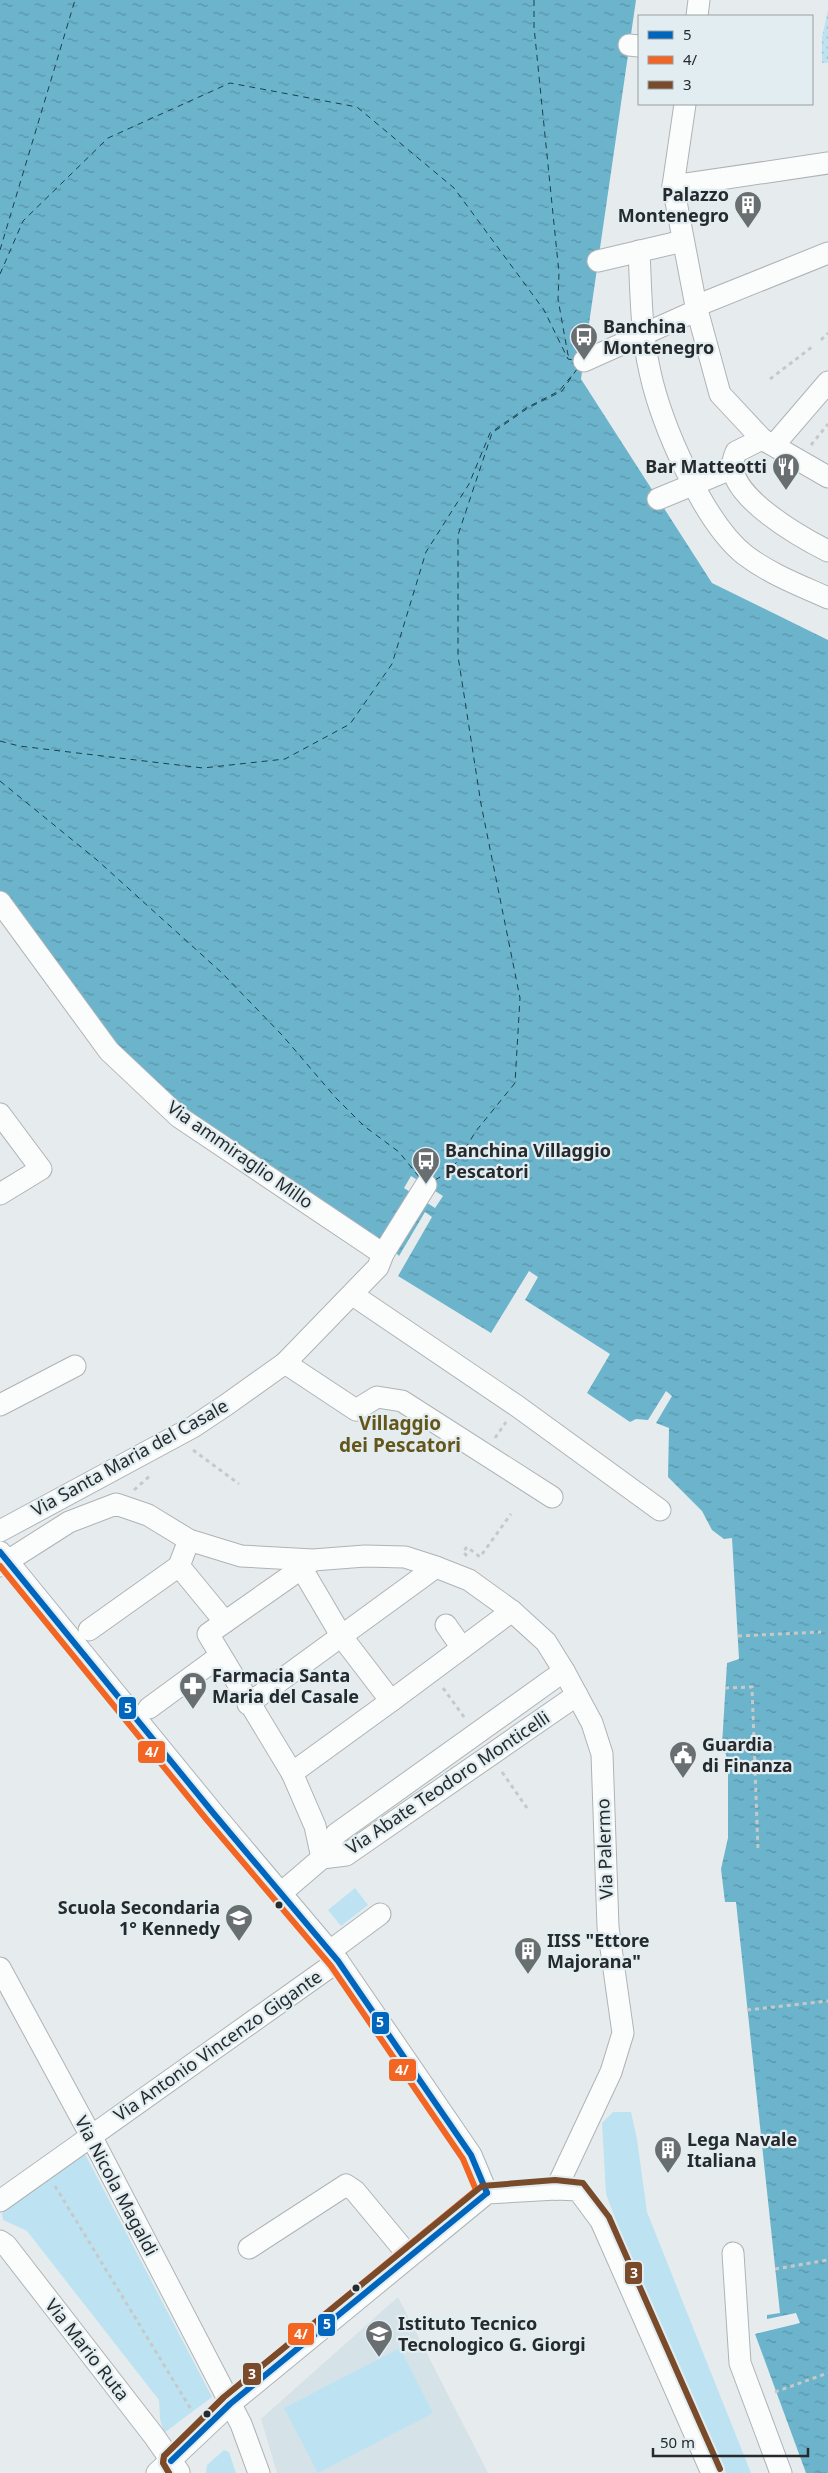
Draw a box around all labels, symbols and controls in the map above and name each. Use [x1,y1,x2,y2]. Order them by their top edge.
legend [638,15,813,105]
text: 5 [683,24,692,44]
text: 4/ [683,49,698,69]
text: 3 [683,74,692,94]
place label: Palazzo Montenegro [618,182,729,227]
building icon: Palazzo Montenegro [733,190,763,229]
place label: Banchina Montenegro [603,314,714,359]
bus stop icon: Banchina Montenegro [569,322,599,361]
restaurant icon: Bar Matteotti [771,452,801,491]
place label: Bar Matteotti [645,454,767,478]
street label: Via ammiraglio Millo [163,1095,318,1214]
place label: Banchina Villaggio Pescatori [445,1138,611,1183]
bus stop icon: Banchina Villaggio Pescatori [411,1146,441,1185]
street label: Via Santa Maria del Casale [27,1393,232,1521]
district label: Villaggio dei Pescatori [339,1410,461,1458]
place label: Farmacia Santa Maria del Casale [212,1663,359,1708]
pharmacy icon: Farmacia Santa Maria del Casale [178,1671,208,1710]
line badge: 5 [118,1696,137,1720]
text: 5 [124,1698,132,1717]
street label: Via Abate Teodoro Monticelli [341,1705,554,1859]
place label: Guardia di Finanza [702,1732,793,1777]
line badge: 4/ [137,1740,166,1764]
public building icon: Guardia di Finanza [668,1740,698,1779]
text: 4/ [145,1742,159,1761]
street label: Via Palermo [590,1798,618,1900]
place label: Scuola Secondaria 1° Kennedy [58,1895,221,1940]
unlabelled marker [274,1900,284,1910]
school or university icon: Scuola Secondaria 1° Kennedy [224,1903,254,1942]
place label: IISS "Ettore Majorana" [547,1928,650,1973]
building icon: IISS "Ettore Majorana" [513,1936,543,1975]
street label: Via Antonio Vincenzo Gigante [109,1964,326,2126]
line badge: 5 [371,2011,390,2035]
text: 5 [376,2012,384,2031]
line badge: 4/ [388,2058,417,2082]
text: 4/ [395,2060,409,2079]
street label: Via Nicola Magaldi [70,2111,164,2260]
place label: Lega Navale Italiana [687,2127,797,2172]
building icon: Lega Navale Italiana [653,2135,683,2174]
line badge: 3 [624,2261,643,2285]
text: 3 [630,2263,638,2282]
unlabelled marker [351,2283,361,2293]
street label: Via Mario Ruta [40,2293,135,2405]
place label: Istituto Tecnico Tecnologico G. Giorgi [398,2311,586,2356]
line badge: 5 [317,2313,336,2337]
text: 5 [323,2314,331,2333]
school or university icon: Istituto Tecnico Tecnologico G. Giorgi [364,2319,394,2358]
line badge: 4/ [287,2322,315,2346]
text: 4/ [294,2324,308,2343]
line badge: 3 [242,2362,262,2386]
text: 3 [248,2364,256,2383]
unlabelled marker [202,2409,212,2419]
scale bar [653,2426,808,2458]
text: 50 m [660,2432,695,2452]

